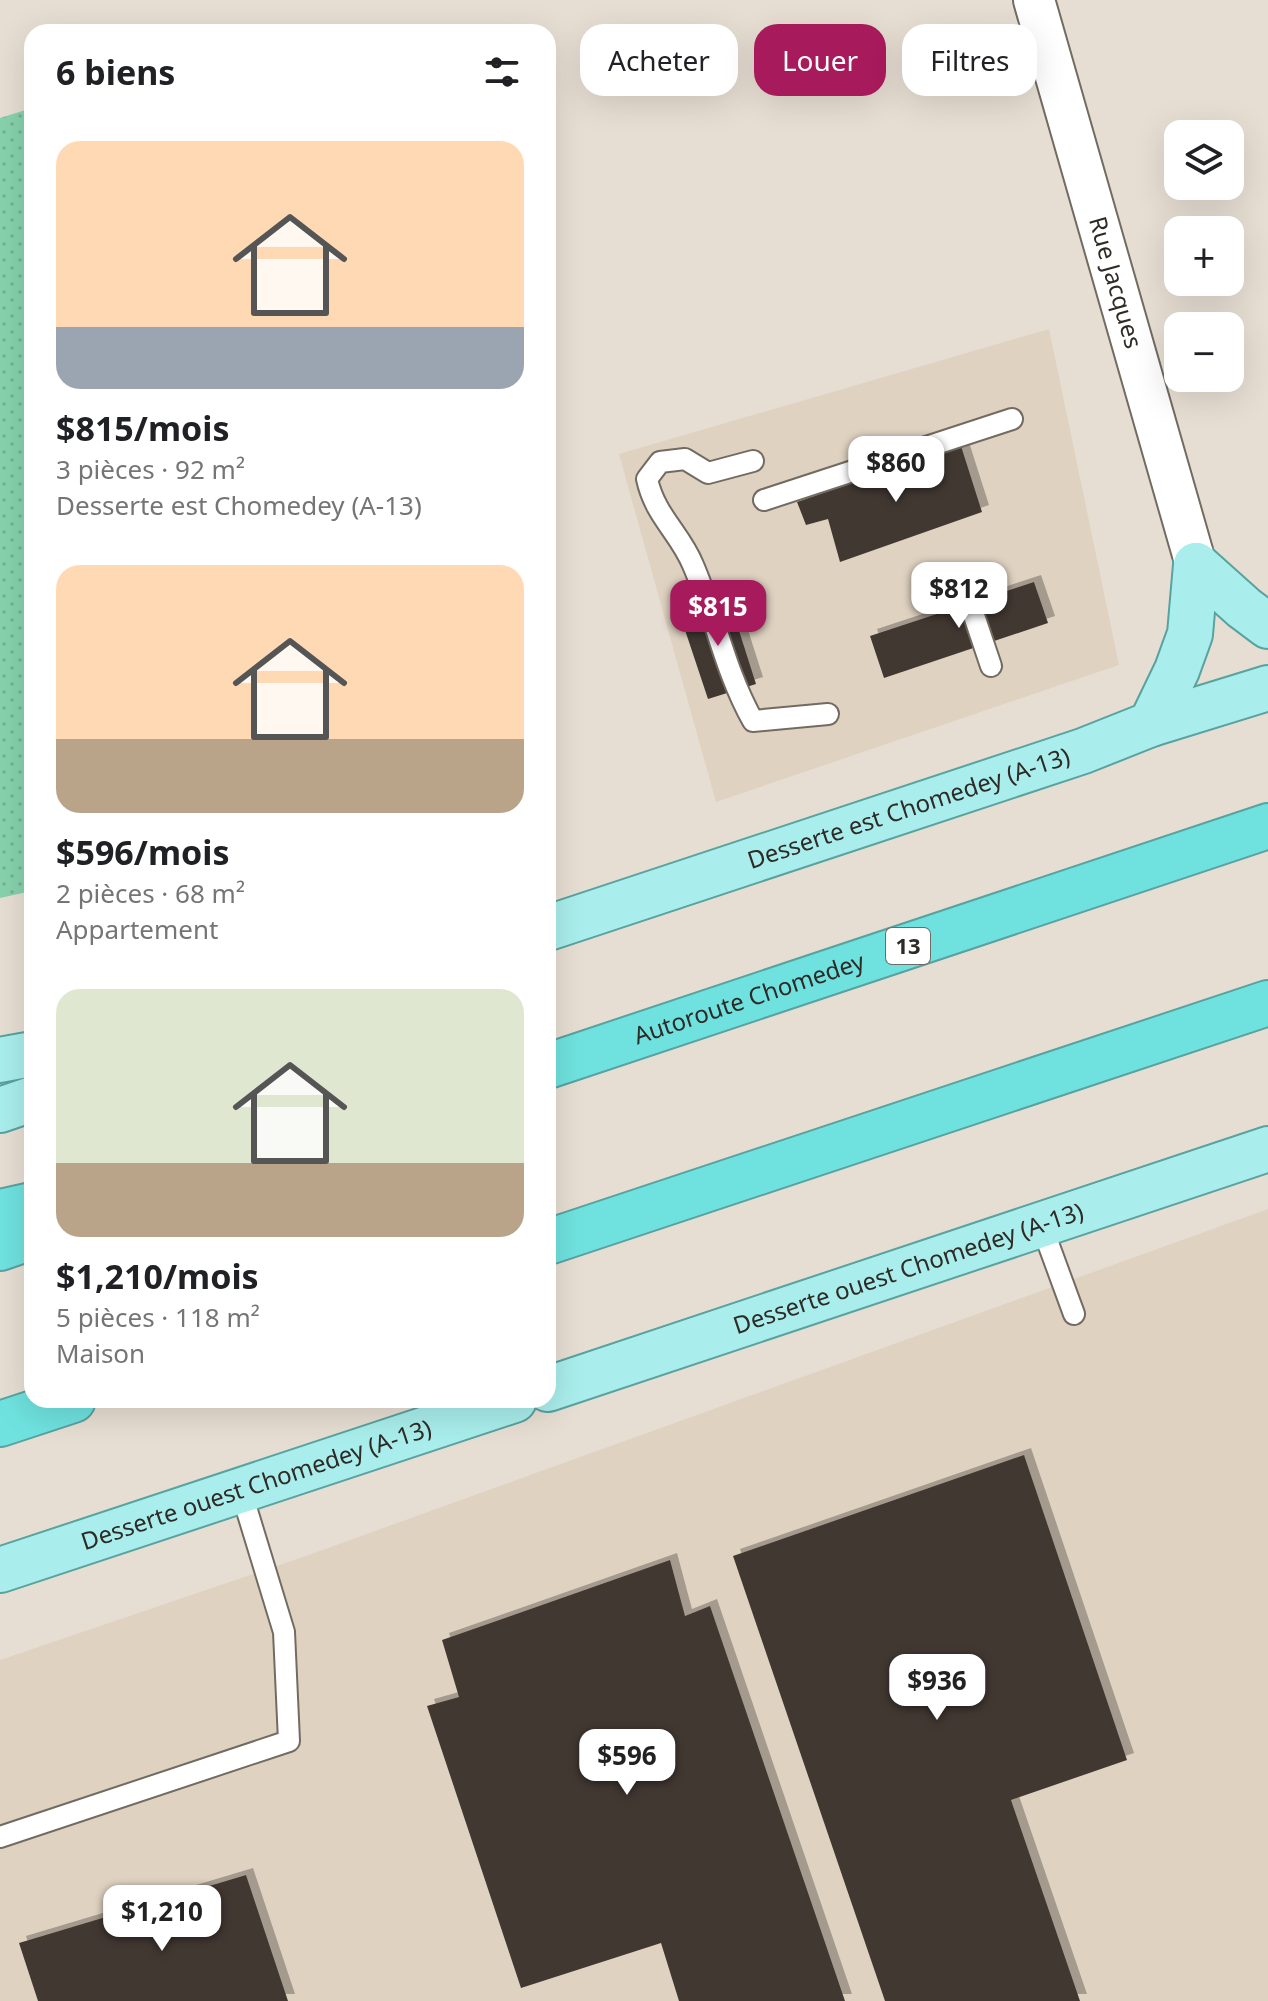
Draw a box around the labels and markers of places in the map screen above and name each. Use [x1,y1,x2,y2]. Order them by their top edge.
pin: $860 [849,436,943,504]
pin: $812 [912,562,1006,630]
pin: $815 [671,580,765,648]
pin: $936 [890,1654,984,1722]
pin: $596 [580,1729,674,1797]
pin: $1,210 [97,1885,227,1953]

